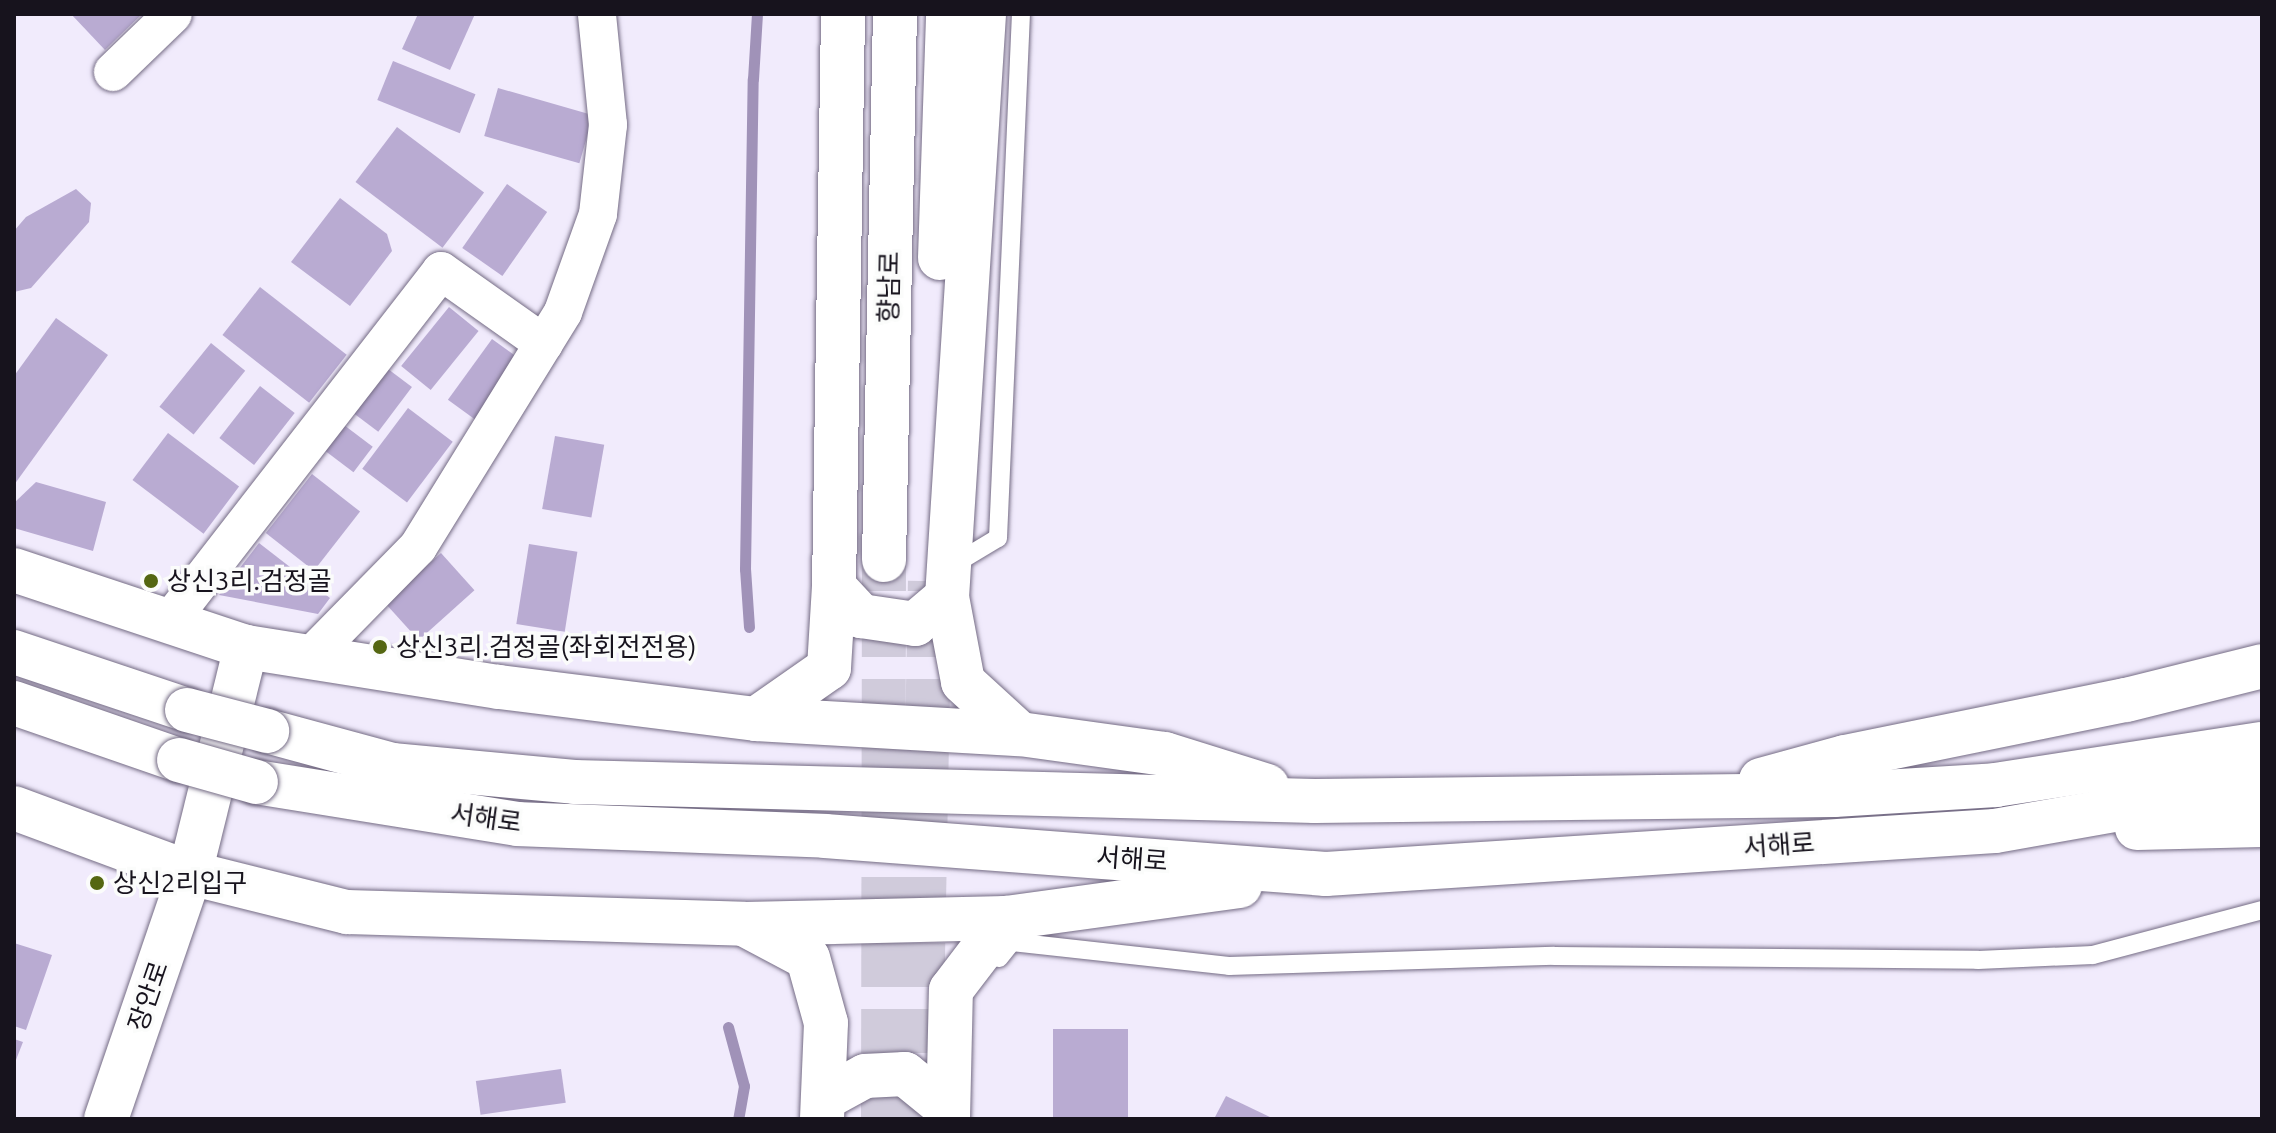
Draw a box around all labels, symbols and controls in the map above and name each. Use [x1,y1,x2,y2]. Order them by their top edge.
street label: 향남로 [873,251,905,323]
place label: 상신3리.검정골 [167,565,332,597]
marker: 상신3리.검정골 [142,572,160,590]
place label: 상신3리.검정골(좌회전전용) [396,631,697,663]
marker: 상신3리.검정골(좌회전전용) [371,638,389,656]
street label: 서해로 [448,798,524,838]
street label: 서해로 [1742,827,1816,863]
street label: 서해로 [1095,841,1169,877]
place label: 상신2리입구 [113,867,247,899]
marker: 상신2리입구 [88,874,106,892]
street label: 장안로 [122,957,174,1035]

